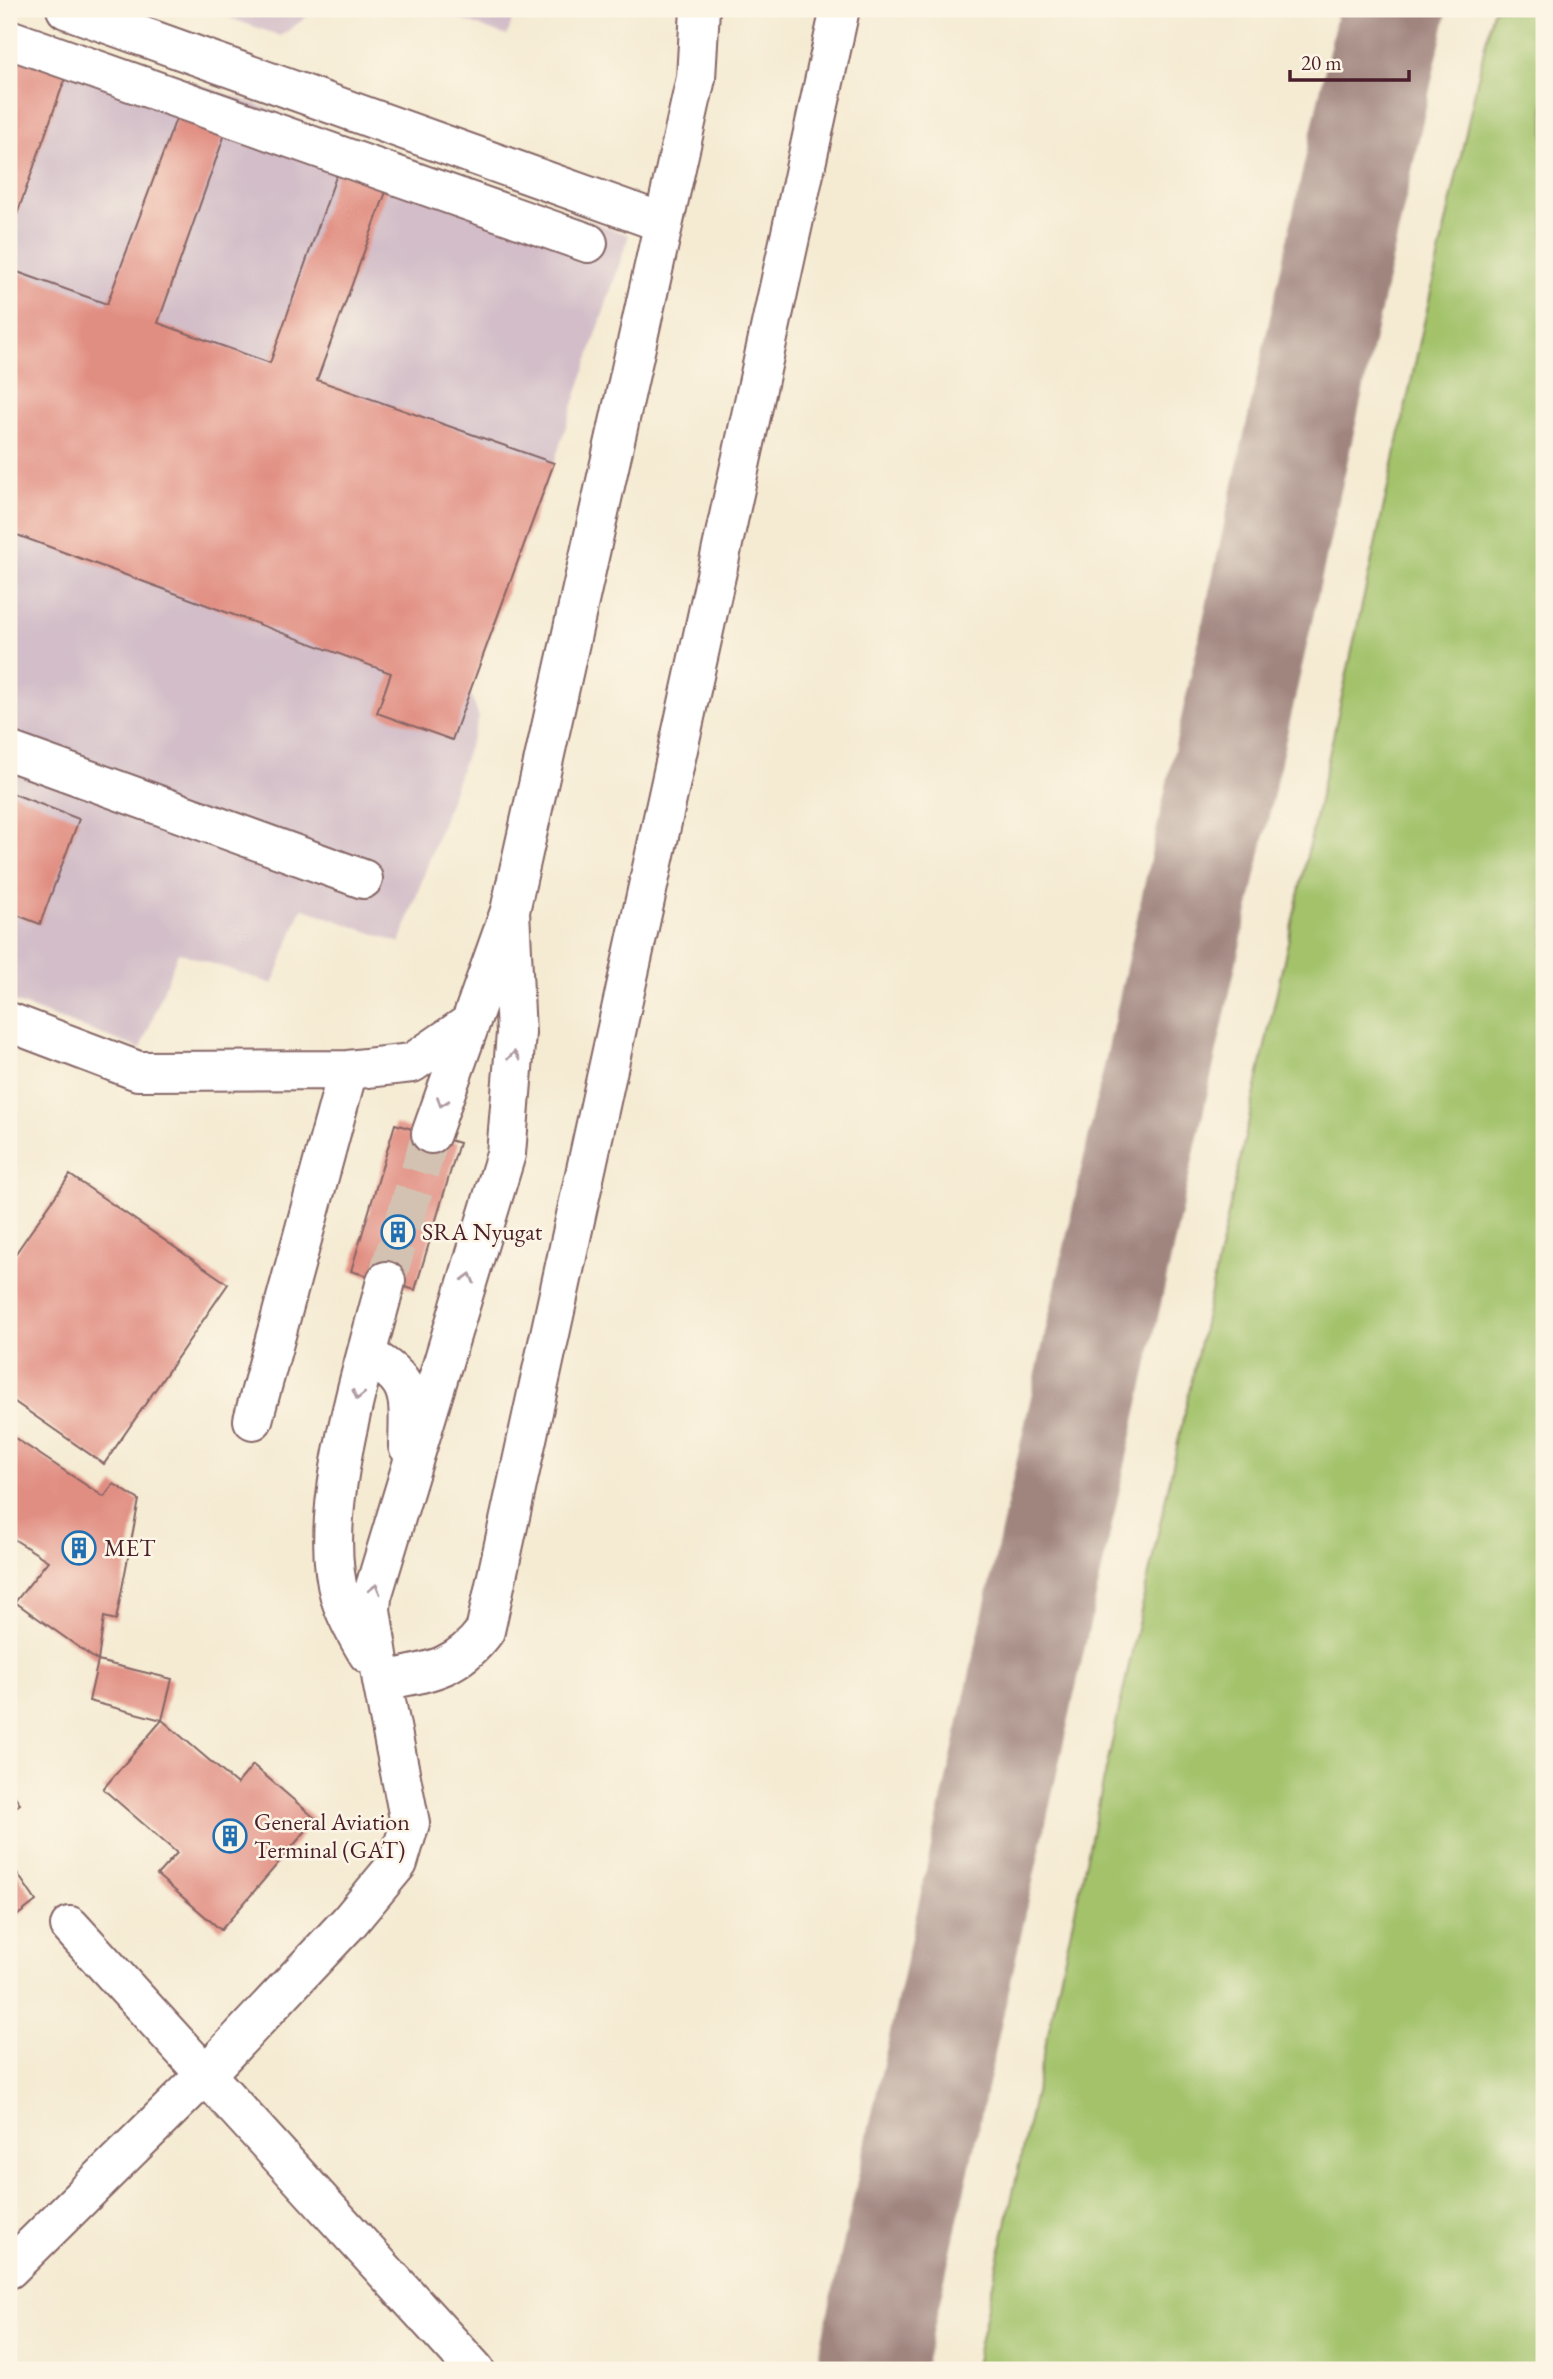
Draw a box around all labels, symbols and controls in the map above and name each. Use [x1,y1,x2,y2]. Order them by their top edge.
scale bar [1290,38,1410,82]
text: 20 m [1301,49,1342,76]
one-way arrow [506,1050,521,1061]
one-way arrow [436,1095,450,1107]
building icon: SRA Nyugat [379,1213,417,1251]
place label: SRA Nyugat [422,1216,543,1247]
one-way arrow [461,1272,476,1284]
one-way arrow [352,1389,366,1401]
building icon: MET [60,1529,98,1567]
place label: MET [104,1532,156,1563]
one-way arrow [367,1584,381,1596]
place label: General Aviation Terminal (GAT) [254,1806,410,1865]
building icon: General Aviation Terminal (GAT) [211,1817,249,1855]

